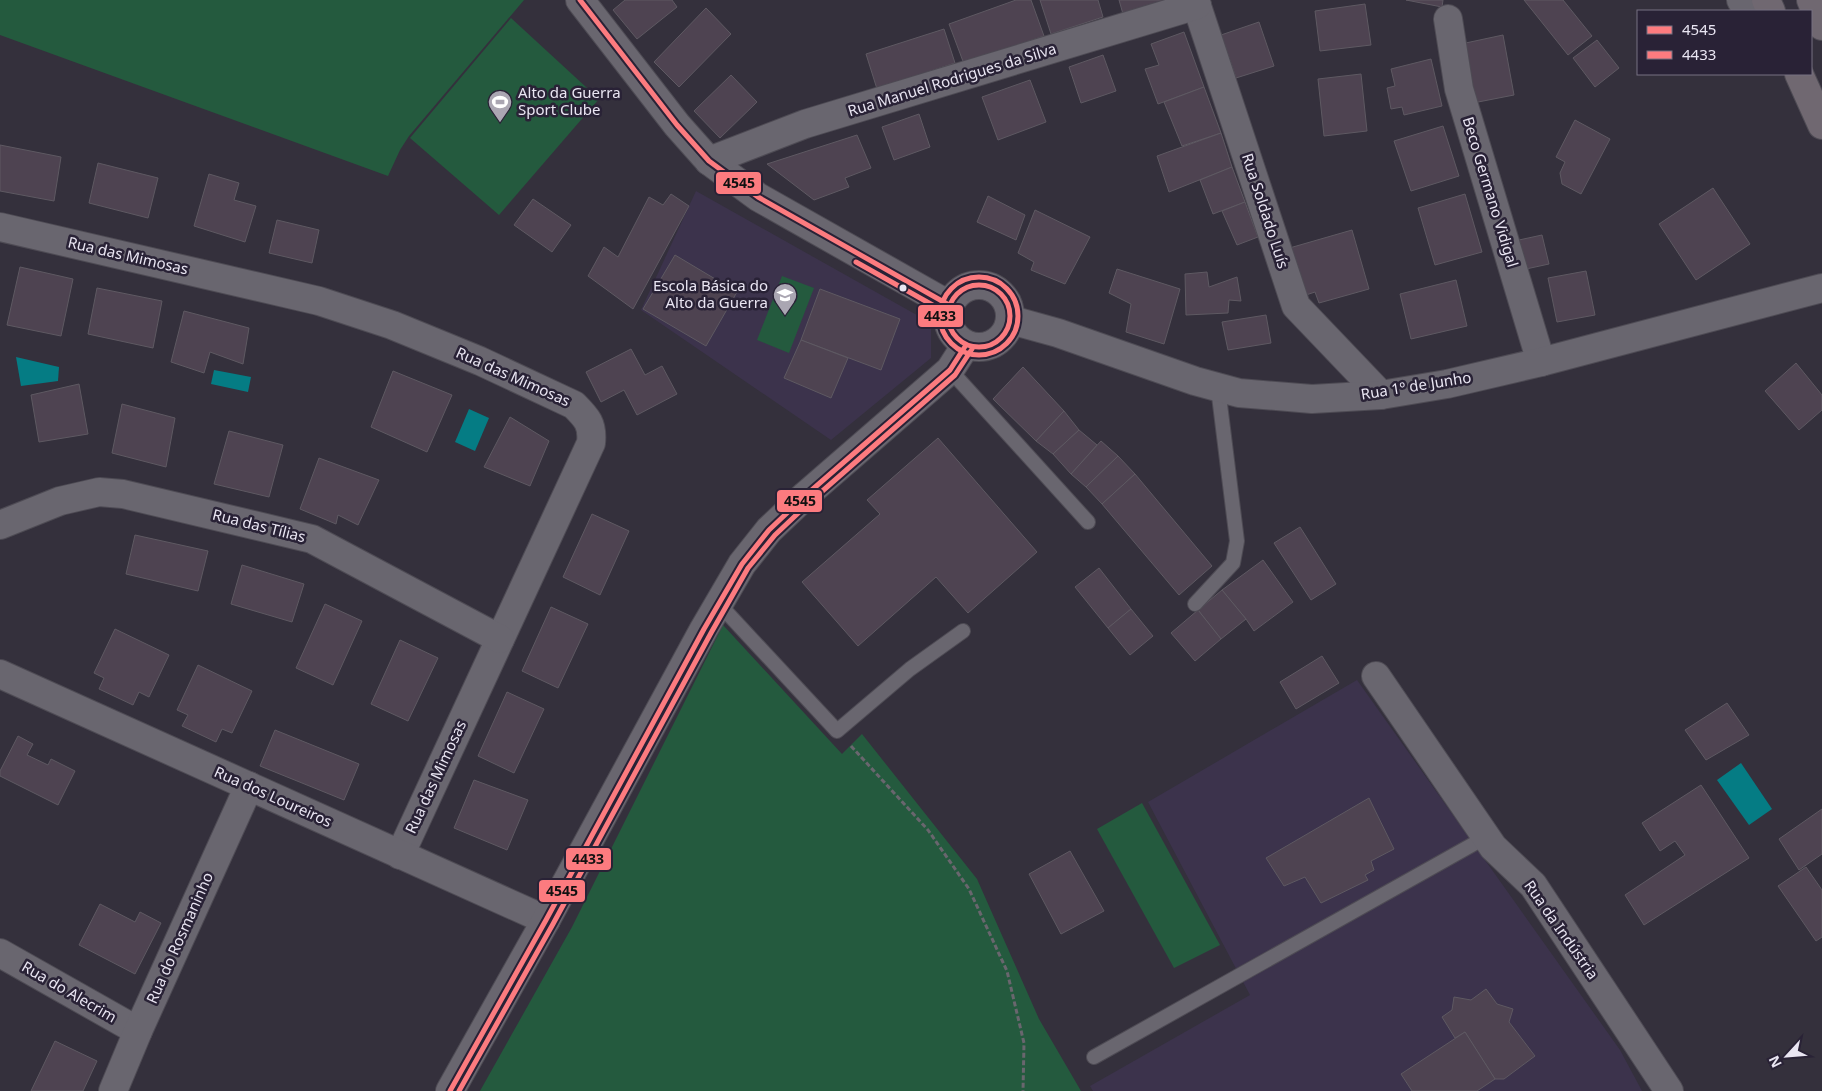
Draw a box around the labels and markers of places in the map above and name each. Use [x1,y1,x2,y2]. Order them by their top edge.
place label: Alto da Guerra Sport Clube [518,82,621,119]
sports icon: Alto da Guerra Sport Clube [487,89,513,123]
place label: Escola Básica do Alto da Guerra [653,275,768,312]
school or university icon: Escola Básica do Alto da Guerra [772,282,798,316]
unlabelled marker [898,283,908,293]

